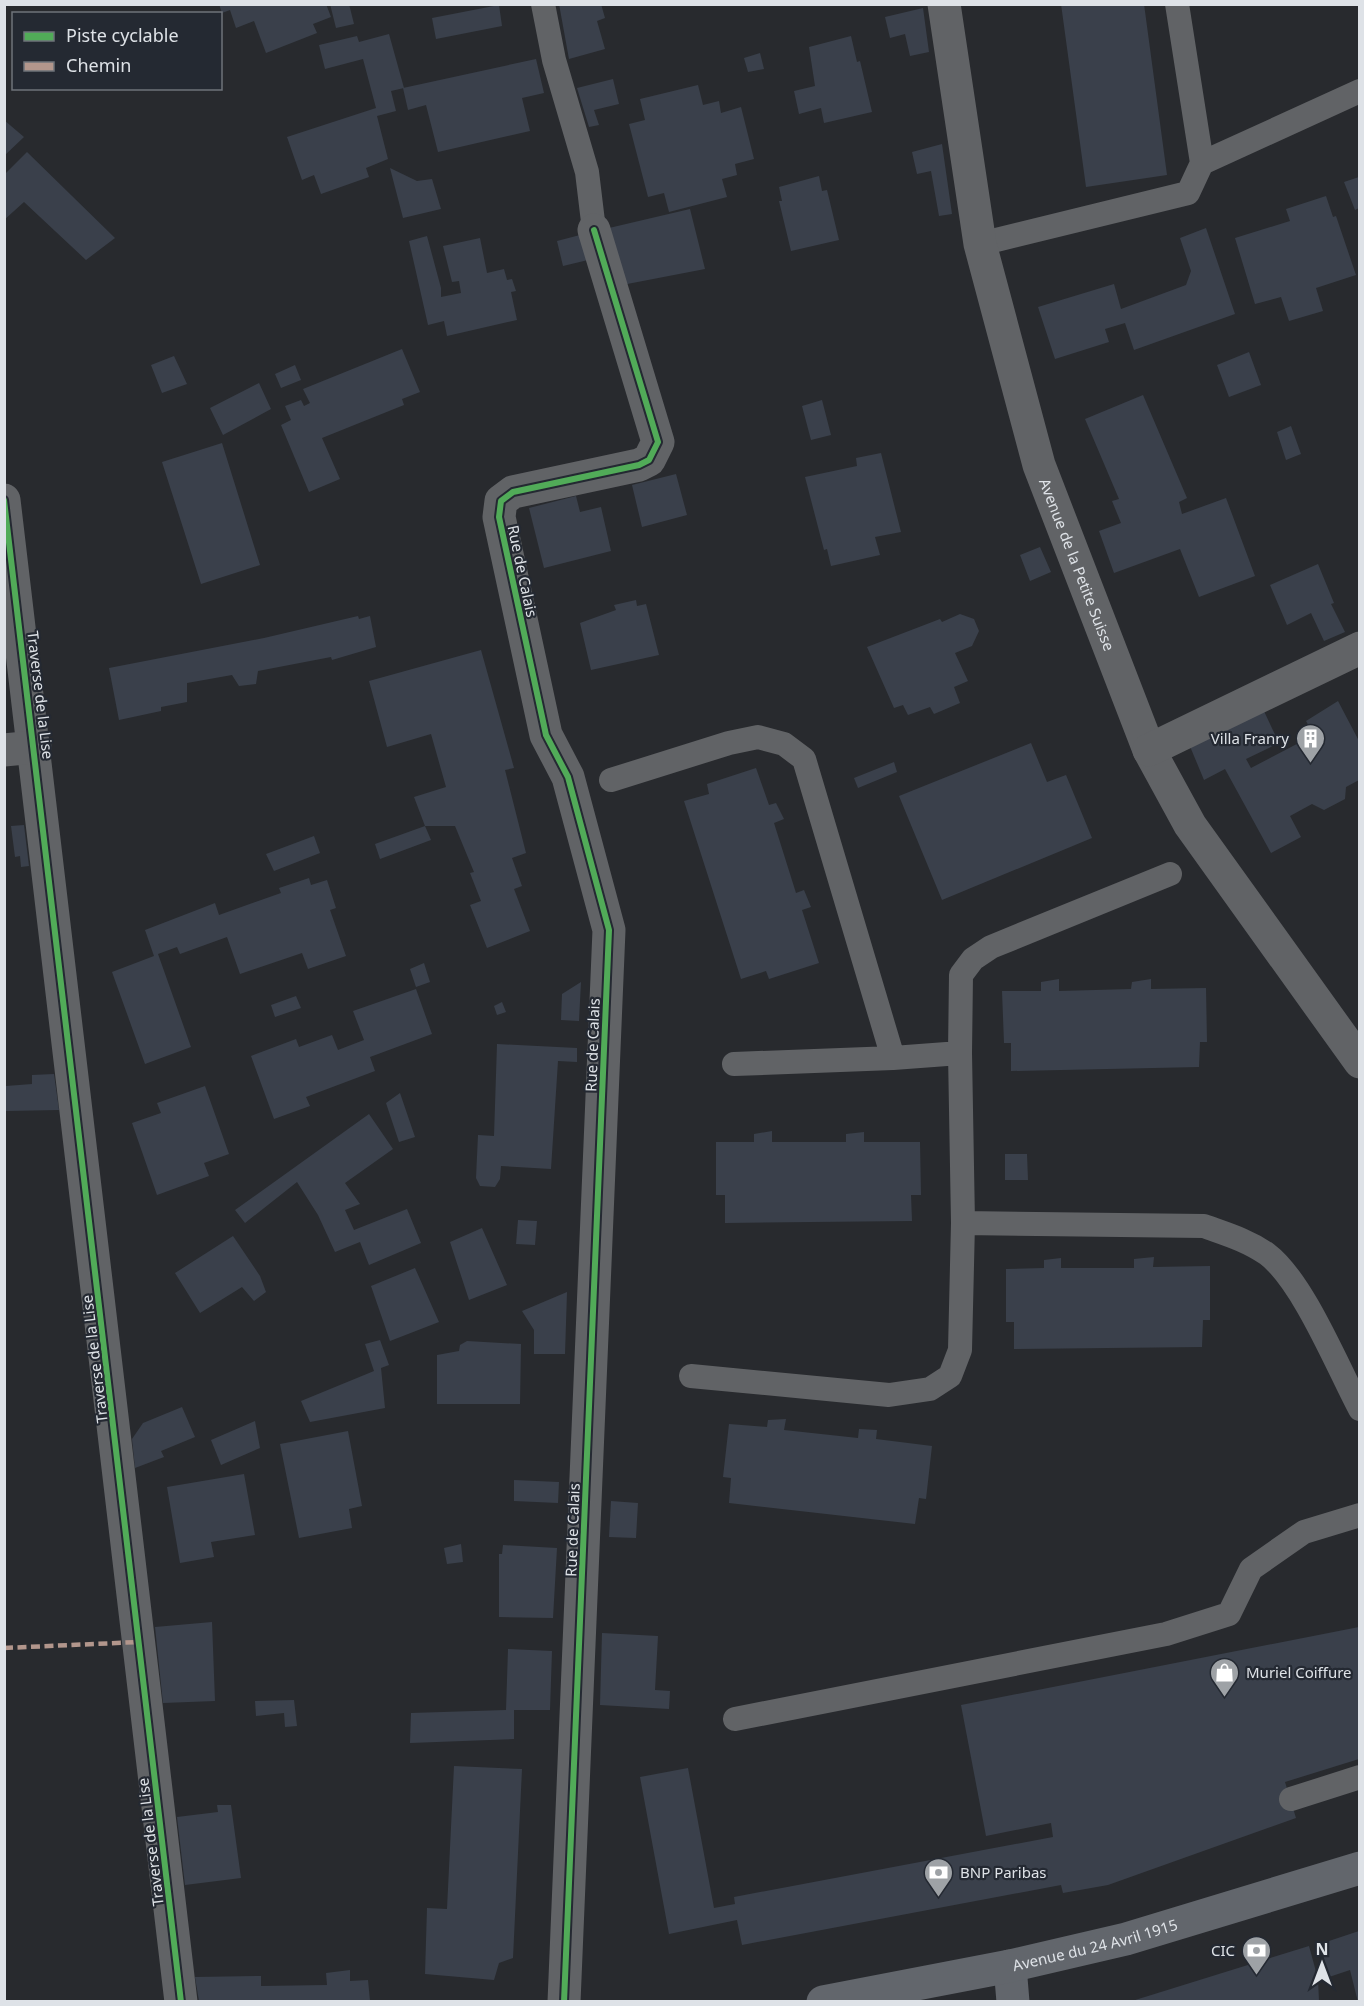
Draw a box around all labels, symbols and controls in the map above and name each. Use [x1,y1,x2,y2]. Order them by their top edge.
legend [12,12,222,90]
text: Piste cyclable [66,23,179,47]
text: Chemin [66,53,131,77]
street label: Avenue de la Petite Suisse [1035,475,1120,654]
street label: Rue de Calais [503,523,543,619]
street label: Traverse de la Lise [23,630,59,760]
building icon: Villa Franry [1294,722,1326,764]
place label: Villa Franry [1211,728,1289,748]
street label: Rue de Calais [580,998,604,1092]
street label: Traverse de la Lise [76,1294,112,1424]
street label: Rue de Calais [560,1483,584,1577]
shop icon: Muriel Coiffure [1209,1656,1241,1698]
place label: Muriel Coiffure [1246,1662,1352,1682]
street label: Traverse de la Lise [132,1777,168,1907]
bank icon: BNP Paribas [923,1856,955,1898]
place label: BNP Paribas [960,1862,1047,1882]
street label: Avenue du 24 Avril 1915 [1010,1914,1180,1975]
bank icon: CIC [1240,1934,1272,1976]
north arrow [1292,1934,1352,1994]
text: N [1315,1938,1329,1960]
place label: CIC [1211,1940,1236,1960]

